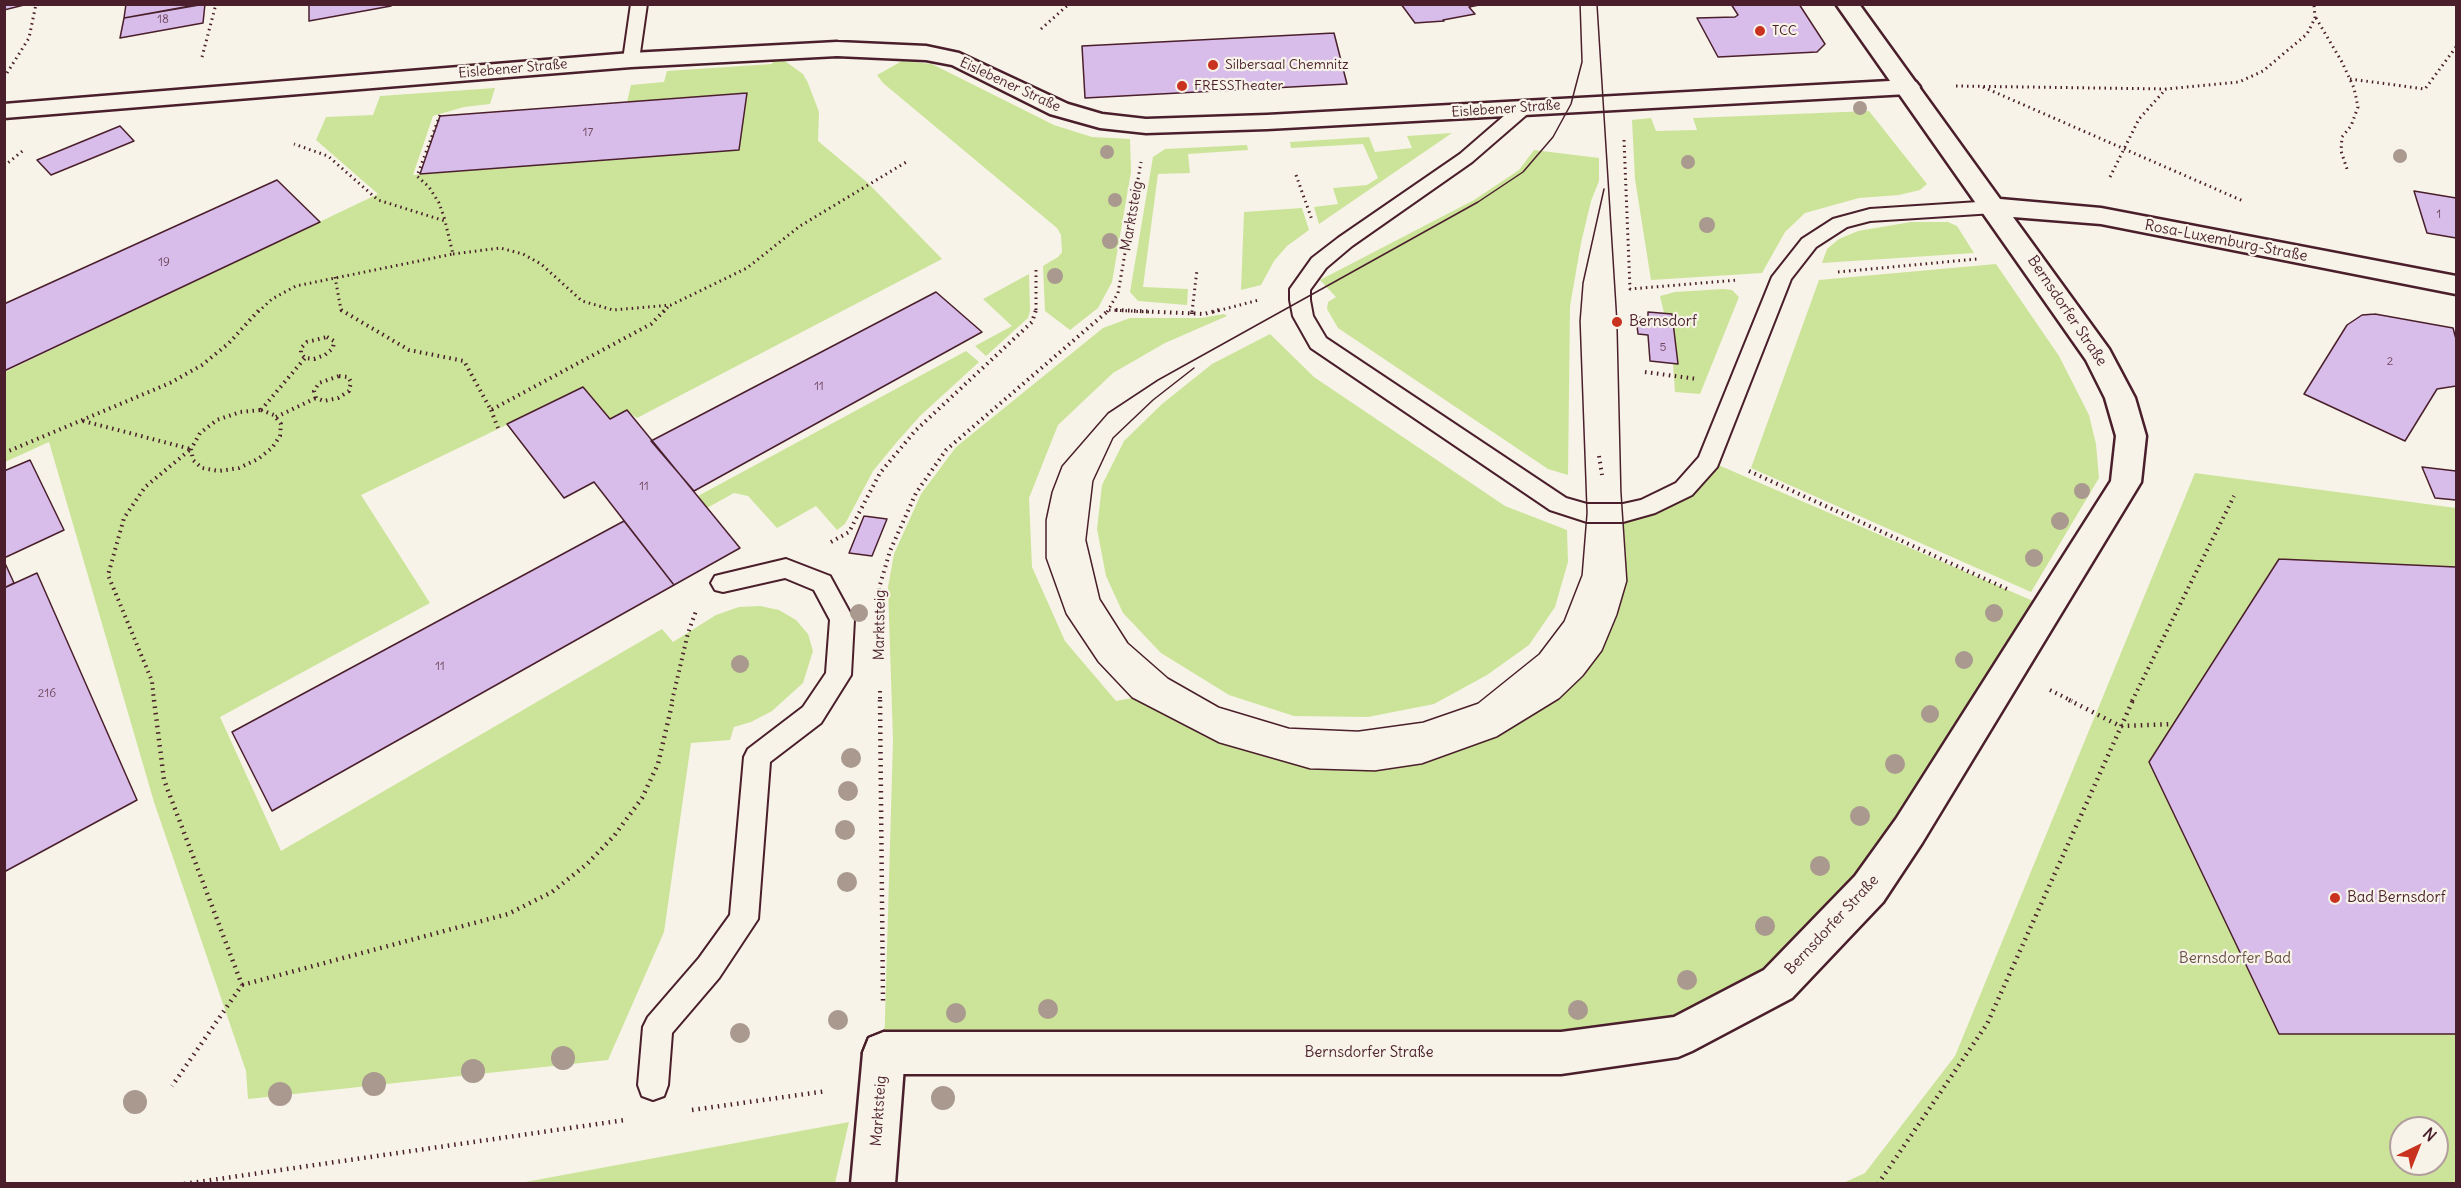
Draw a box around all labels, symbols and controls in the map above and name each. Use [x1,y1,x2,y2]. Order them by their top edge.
house number: 18 [157,13,169,27]
place label: TCC [1772,23,1797,39]
marker: TCC [1753,24,1767,38]
street label: Eislebener Straße [957,54,1063,116]
street label: Eislebener Straße [458,56,568,82]
place label: Silbersaal Chemnitz [1225,57,1349,73]
marker: Silbersaal Chemnitz [1206,58,1220,72]
place label: FRESSTheater [1194,78,1283,94]
marker: FRESSTheater [1175,79,1189,93]
street label: Eislebener Straße [1451,97,1561,121]
house number: 17 [583,126,593,140]
street label: Marktsteig [1117,179,1147,253]
house number: 1 [2437,208,2441,222]
street label: Rosa-Luxemburg-Straße [2143,216,2309,266]
street label: Bernsdorfer Straße [2023,252,2111,370]
house number: 19 [158,256,170,270]
place label: Bernsdorf [1629,313,1697,331]
marker: Bernsdorf [1610,315,1624,329]
house number: 5 [1660,341,1666,355]
house number: 2 [2387,355,2393,369]
house number: 11 [814,380,824,394]
house number: 11 [639,480,649,494]
street label: Marktsteig [870,589,890,661]
house number: 11 [435,660,445,674]
house number: 216 [38,687,56,701]
street label: Bernsdorfer Straße [1781,872,1883,978]
place label: Bad Bernsdorf [2347,889,2446,907]
marker: Bad Bernsdorf [2328,891,2342,905]
park label: Bernsdorfer Bad [2179,950,2291,968]
street label: Bernsdorfer Straße [1304,1044,1434,1062]
street label: Marktsteig [868,1075,890,1147]
north arrow [2389,1116,2449,1176]
text: N [2419,1123,2441,1145]

